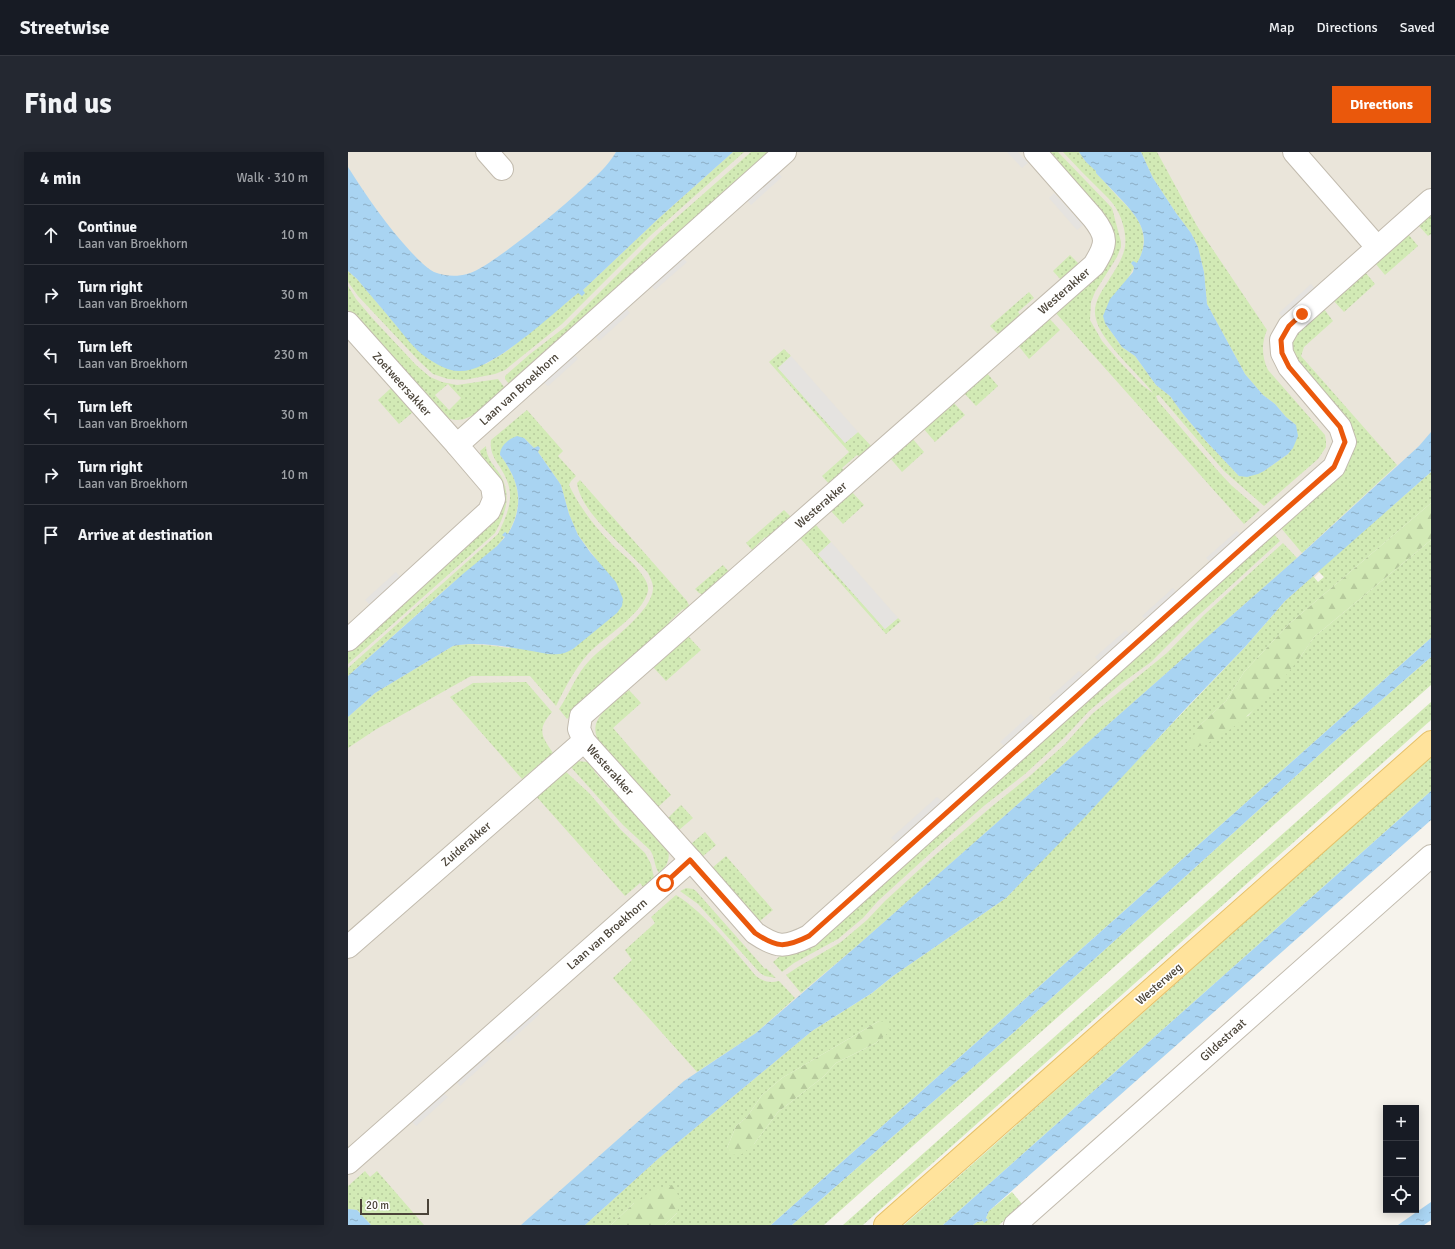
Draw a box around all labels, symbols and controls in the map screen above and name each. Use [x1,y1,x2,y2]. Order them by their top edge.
text: Streetwise [20,16,110,40]
text: Map [1269,19,1295,36]
text: Directions [1317,19,1378,36]
text: Saved [1400,19,1435,36]
button: Directions [1332,86,1431,123]
text: Find us [24,87,112,121]
text: 4 min [40,168,81,189]
text: Walk · 310 m [237,170,308,186]
text: Continue [78,218,137,236]
icon: ahead [40,224,62,246]
text: 10 m [281,227,308,243]
text: Laan van Broekhorn [78,236,188,252]
street label: Westerakker [1035,264,1094,318]
text: Turn right [78,278,143,296]
icon: right [40,284,62,306]
text: 30 m [281,287,308,303]
text: Laan van Broekhorn [78,296,188,312]
route end [1293,305,1311,323]
text: Turn left [78,338,132,356]
icon: left [40,344,62,366]
text: 230 m [274,347,308,363]
street label: Zoetweersakker [369,349,435,420]
street label: Laan van Broekhorn [477,350,562,429]
text: Laan van Broekhorn [78,356,188,372]
text: Turn left [78,398,132,416]
icon: left [40,404,62,426]
text: 30 m [281,407,308,423]
text: Laan van Broekhorn [78,416,188,432]
text: Turn right [78,458,143,476]
icon: right [40,464,62,486]
text: 10 m [281,467,308,483]
text: Laan van Broekhorn [78,476,188,492]
street label: Westerakker [792,478,851,532]
icon: arrive [40,524,62,546]
text: Arrive at destination [78,526,213,544]
street label: Westerakker [583,742,637,799]
street label: Zuiderakker [438,818,495,870]
route start [656,874,674,892]
street label: Laan van Broekhorn [564,895,651,973]
street label: Westerweg [1133,960,1186,1009]
street label: Gildestraat [1197,1016,1249,1065]
map controls [1383,1105,1419,1213]
button: + [1383,1105,1419,1141]
button: − [1383,1141,1419,1177]
button: locate [1383,1177,1419,1213]
scale bar [360,1197,429,1216]
text: 20 m [366,1199,389,1212]

